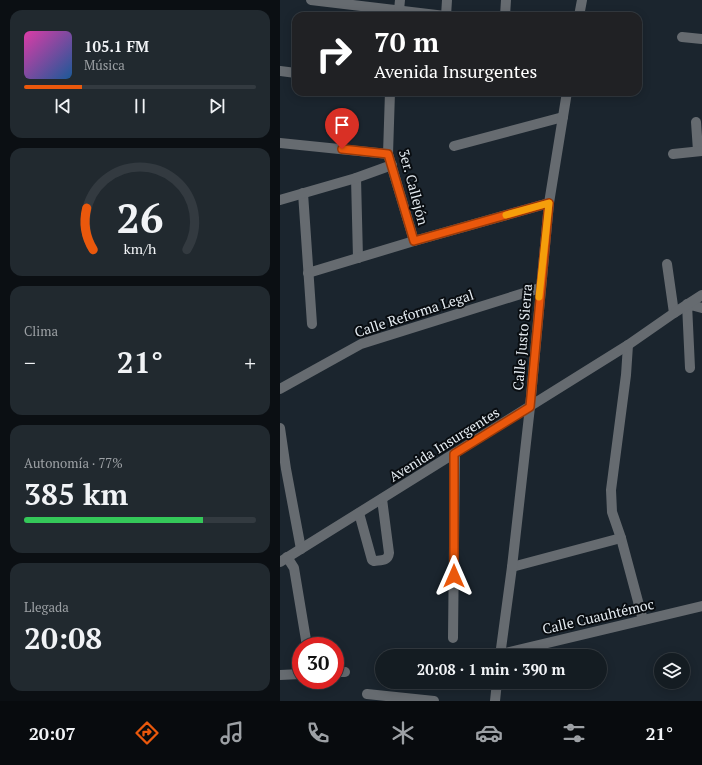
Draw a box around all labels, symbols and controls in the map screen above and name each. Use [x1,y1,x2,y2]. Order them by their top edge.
text: 70 m [374,23,439,60]
icon: right [308,28,360,80]
text: 105.1 FM [84,36,149,56]
text: Música [84,56,125,74]
text: Avenida Insurgentes [374,59,537,83]
icon: previous [52,95,74,117]
icon: pause [129,95,151,117]
icon: next [206,95,228,117]
pin [325,108,359,149]
icon: arrive [331,114,353,136]
street label: 3er. Callejón [395,147,433,228]
text: 26 [116,190,164,245]
text: km/h [124,239,157,258]
street label: Calle Justo Sierra [508,283,536,391]
street label: Calle Reforma Legal [352,285,476,341]
text: Clima [24,322,58,340]
text: 21° [117,342,163,382]
text: − [24,348,36,377]
text: + [244,348,256,377]
street label: Avenida Insurgentes [385,402,503,486]
text: Autonomía · 77% [24,454,123,472]
text: 385 km [24,474,128,514]
position arrow [433,555,475,597]
street label: Calle Cuauhtémoc [540,594,656,638]
text: Llegada [24,598,69,616]
text: 20:08 [24,618,102,658]
speed limit sign: 30 [292,637,344,689]
map controls [654,653,690,689]
button: layers [654,653,690,689]
text: 20:08 · 1 min · 390 m [417,659,565,679]
icon: directions [133,719,161,747]
icon: music [218,719,246,747]
icon: phone [304,719,332,747]
icon: climate [389,719,417,747]
icon: car [475,719,503,747]
icon: filters [560,719,588,747]
text: 20:07 [29,721,76,745]
text: 21° [645,721,673,745]

